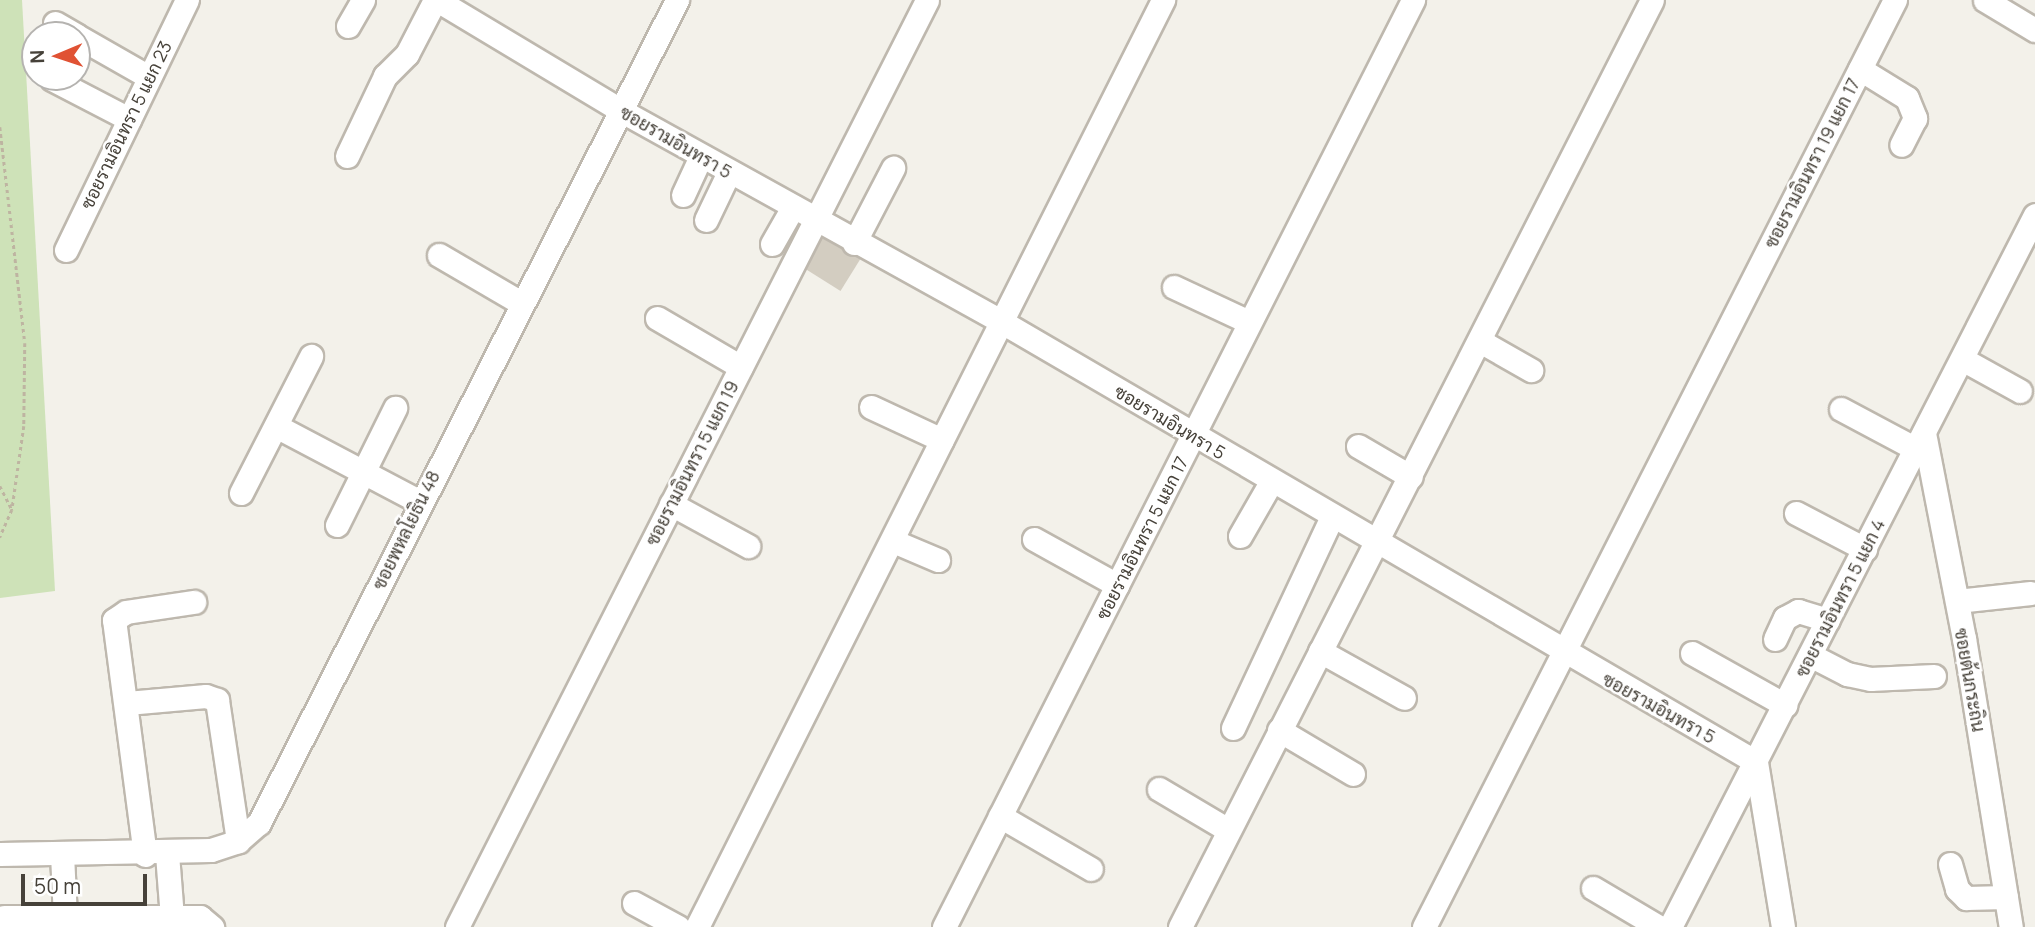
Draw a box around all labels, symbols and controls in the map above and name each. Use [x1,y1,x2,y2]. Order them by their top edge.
north arrow [21,21,91,91]
street label: ซอยรามอินทรา 5 แยก 23 [76,37,176,213]
text: N [24,49,50,64]
street label: ซอยรามอินทรา 19 แยก 17 [1760,74,1864,252]
street label: ซอยรามอินทรา 5 [616,101,736,183]
street label: ซอยรามอินทรา 5 แยก 19 [641,377,743,549]
street label: ซอยรามอินทรา 5 [1111,380,1229,464]
street label: ซอยรามอินทรา 5 แยก 17 [1091,453,1193,623]
street label: ซอยพหลโยธิน 48 [368,467,444,593]
street label: ซอยรามอินทรา 5 แยก 4 [1791,515,1889,681]
street label: ซอยต้นกระถิน [1950,626,1990,734]
street label: ซอยรามอินทรา 5 [1599,668,1719,748]
scale bar [24,860,150,904]
text: 50 m [34,872,81,900]

